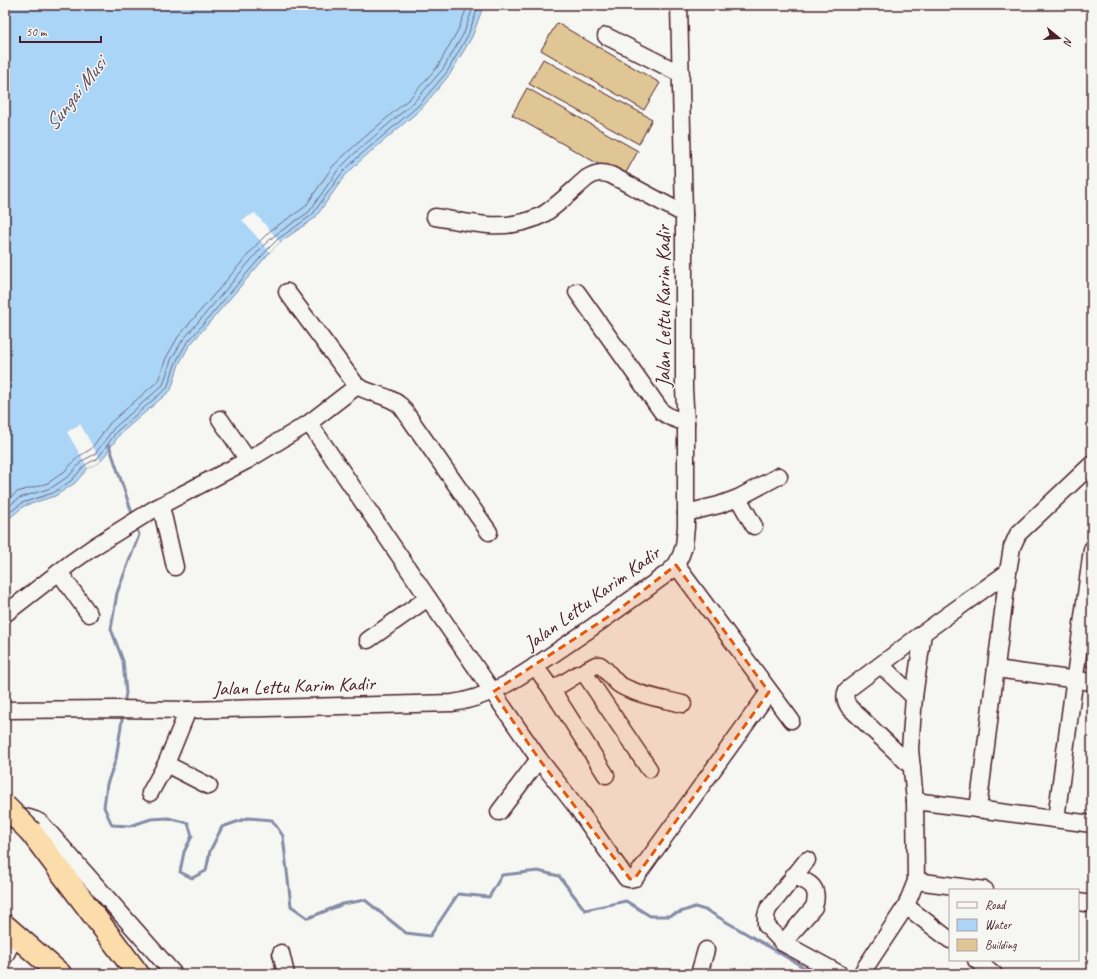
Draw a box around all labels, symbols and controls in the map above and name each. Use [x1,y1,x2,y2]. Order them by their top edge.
scale bar [20,18,101,44]
north arrow [1039,18,1079,58]
text: 50 m [26,24,48,40]
text: N [1060,36,1076,49]
water label: Sungai Musi [38,48,115,136]
street label: Jalan Lettu Karim Kadir [651,223,676,388]
street label: Jalan Lettu Karim Kadir [518,539,666,656]
street label: Jalan Lettu Karim Kadir [212,671,377,701]
legend [949,889,1079,961]
text: Road [985,897,1007,913]
text: Water [985,917,1013,933]
text: Building [985,937,1017,953]

